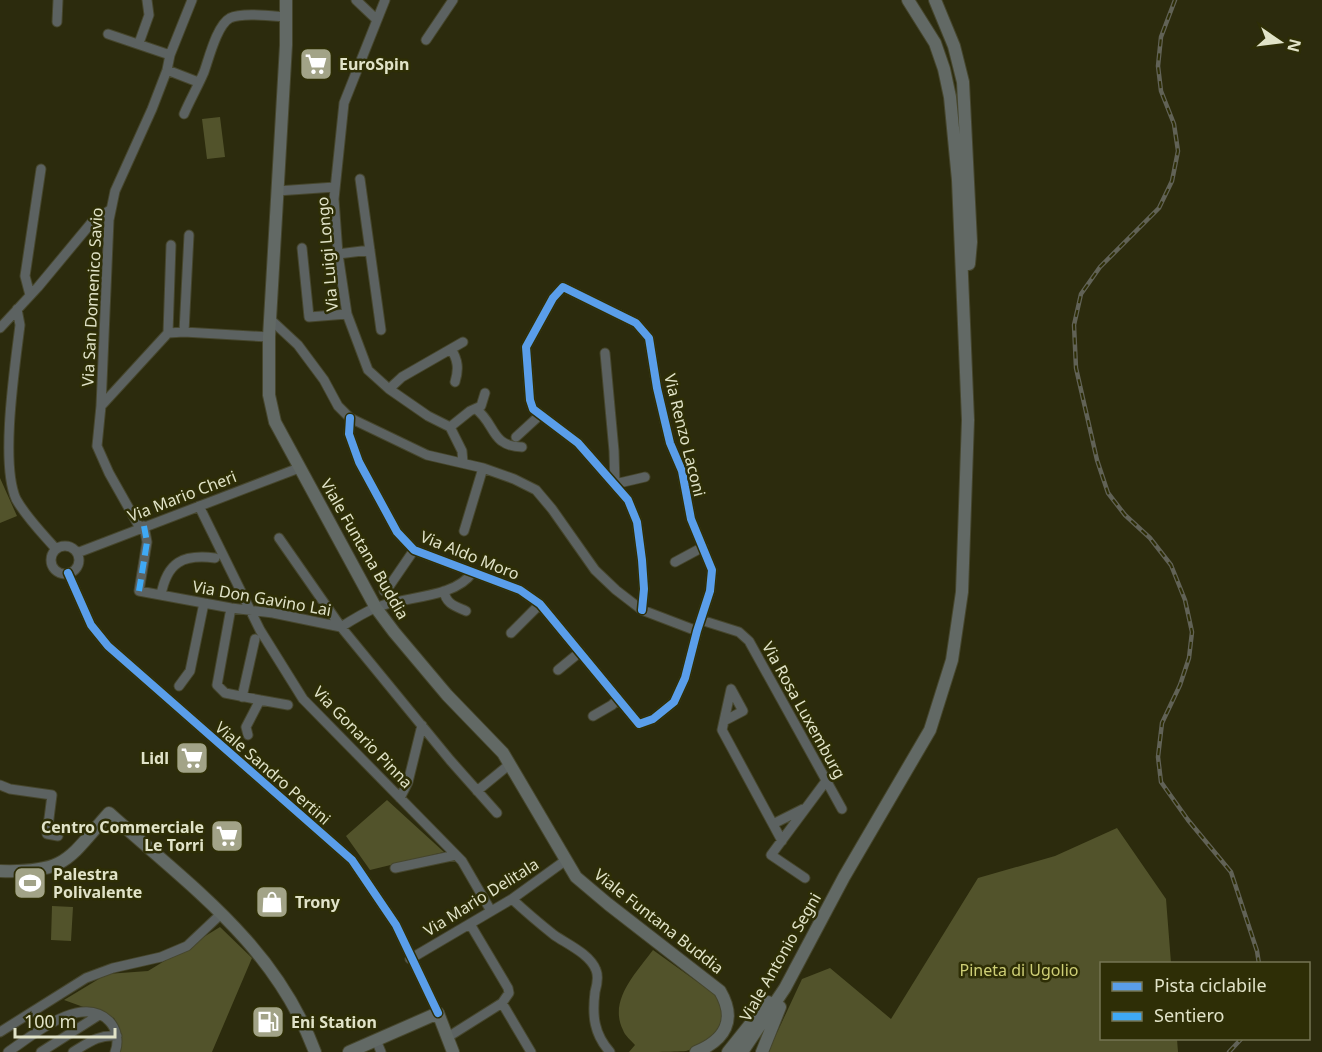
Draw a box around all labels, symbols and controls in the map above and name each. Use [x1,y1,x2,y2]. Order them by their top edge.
north arrow [1250,12,1310,72]
text: N [1282,37,1307,55]
supermarket icon: EuroSpin [298,46,334,82]
place label: EuroSpin [339,53,409,75]
street label: Via Luigi Longo [311,196,343,312]
street label: Via San Domenico Savio [76,207,108,387]
street label: Via Renzo Laconi [659,371,711,499]
street label: Via Mario Cheri [125,465,239,527]
street label: Viale Funtana Buddia [316,475,414,623]
street label: Via Aldo Moro [417,525,523,585]
street label: Via Don Gavino Lai [191,575,333,621]
street label: Via Rosa Luxemburg [757,637,851,783]
street label: Via Gonario Pinna [308,681,418,793]
street label: Viale Sandro Pertini [210,717,336,829]
supermarket icon: Lidl [174,740,210,776]
place label: Lidl [140,747,169,769]
place label: Centro Commerciale Le Torri [41,816,204,856]
supermarket icon: Centro Commerciale Le Torri [209,818,245,854]
street label: Via Mario Delitala [419,853,543,941]
place label: Palestra Polivalente [53,863,142,903]
street label: Viale Funtana Buddia [590,863,728,979]
sports icon: Palestra Polivalente [12,865,48,901]
shop icon: Trony [254,884,290,920]
street label: Viale Antonio Segni [734,889,826,1025]
place label: Trony [295,891,341,913]
park label: Pineta di Ugolio [960,959,1078,981]
legend [1100,962,1310,1040]
text: Pista ciclabile [1154,973,1267,997]
scale bar [15,1001,116,1039]
text: Sentiero [1154,1003,1224,1027]
fuel station icon: Eni Station [250,1004,286,1040]
text: 100 m [24,1009,76,1033]
place label: Eni Station [291,1011,377,1033]

